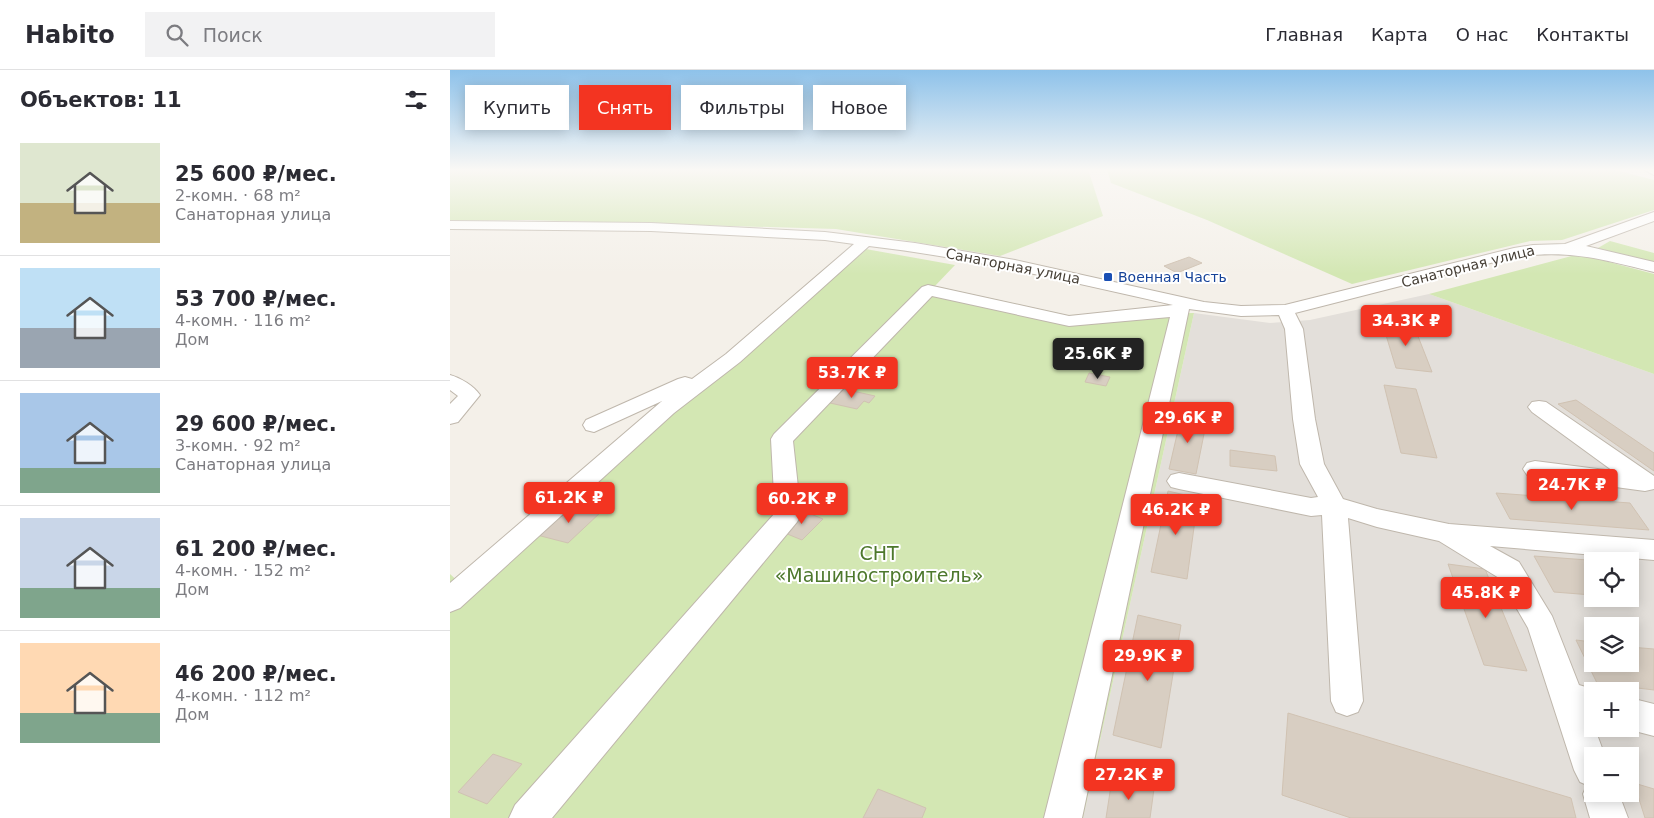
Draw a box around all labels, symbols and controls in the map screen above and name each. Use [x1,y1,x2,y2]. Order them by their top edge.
search box [145,12,495,57]
text: Habito [25,21,115,49]
icon: search [163,21,191,49]
text: Поиск [203,24,263,46]
text: Главная [1265,24,1343,45]
text: Карта [1371,24,1428,45]
text: О нас [1456,24,1508,45]
text: Контакты [1536,24,1629,45]
chip: Купить [465,85,569,130]
chip: Снять [579,85,671,130]
chip: Фильтры [681,85,803,130]
chip: Новое [813,85,906,130]
icon: filters [402,86,430,114]
text: Объектов: 11 [20,88,182,112]
text: 25 600 ₽/мес. [175,162,337,186]
icon: home [60,163,120,223]
text: 2-комн. · 68 m² [175,186,301,205]
text: Санаторная улица [175,205,331,224]
street label: Санаторная улица [1400,242,1536,290]
street label: Санаторная улица [944,245,1082,287]
place label: Военная Часть [1118,269,1227,285]
marker: Военная Часть [1102,271,1114,283]
text: 53 700 ₽/мес. [175,287,337,311]
icon: home [60,288,120,348]
pin: 34.3K ₽ [1360,304,1452,347]
text: 4-комн. · 116 m² [175,311,311,330]
text: 34.3K ₽ [1372,311,1440,330]
text: Дом [175,330,209,349]
pin: 25.6K ₽ [1052,338,1144,380]
text: 25.6K ₽ [1064,344,1132,363]
pin: 53.7K ₽ [806,356,898,399]
text: 53.7K ₽ [818,363,886,382]
pin: 29.6K ₽ [1142,402,1234,444]
text: 29.6K ₽ [1154,408,1222,427]
text: 29 600 ₽/мес. [175,412,337,436]
icon: home [60,413,120,473]
text: 3-комн. · 92 m² [175,436,301,455]
text: Санаторная улица [175,455,331,474]
pin: 24.7K ₽ [1526,468,1618,511]
text: 24.7K ₽ [1538,475,1606,494]
pin: 61.2K ₽ [523,482,615,524]
pin: 60.2K ₽ [756,482,848,525]
text: 61.2K ₽ [535,488,603,507]
text: 60.2K ₽ [768,489,836,508]
pin: 46.2K ₽ [1130,494,1222,536]
text: 46.2K ₽ [1142,500,1210,519]
text: 61 200 ₽/мес. [175,537,337,561]
icon: home [60,538,120,598]
park label: СНТ «Машиностроитель» [775,542,983,586]
map controls [1584,552,1639,802]
button: locate [1584,552,1639,607]
text: 4-комн. · 152 m² [175,561,311,580]
pin: 45.8K ₽ [1440,576,1532,619]
text: Дом [175,580,209,599]
text: 45.8K ₽ [1452,583,1520,602]
button: layers [1584,617,1639,672]
pin: 29.9K ₽ [1102,640,1194,682]
text: 29.9K ₽ [1114,646,1182,665]
text: 46 200 ₽/мес. [175,662,337,686]
icon: home [60,663,120,723]
button: + [1584,682,1639,737]
text: 4-комн. · 112 m² [175,686,311,705]
text: Дом [175,705,209,724]
button: − [1584,747,1639,802]
pin: 27.2K ₽ [1083,758,1175,801]
text: 27.2K ₽ [1095,765,1163,784]

